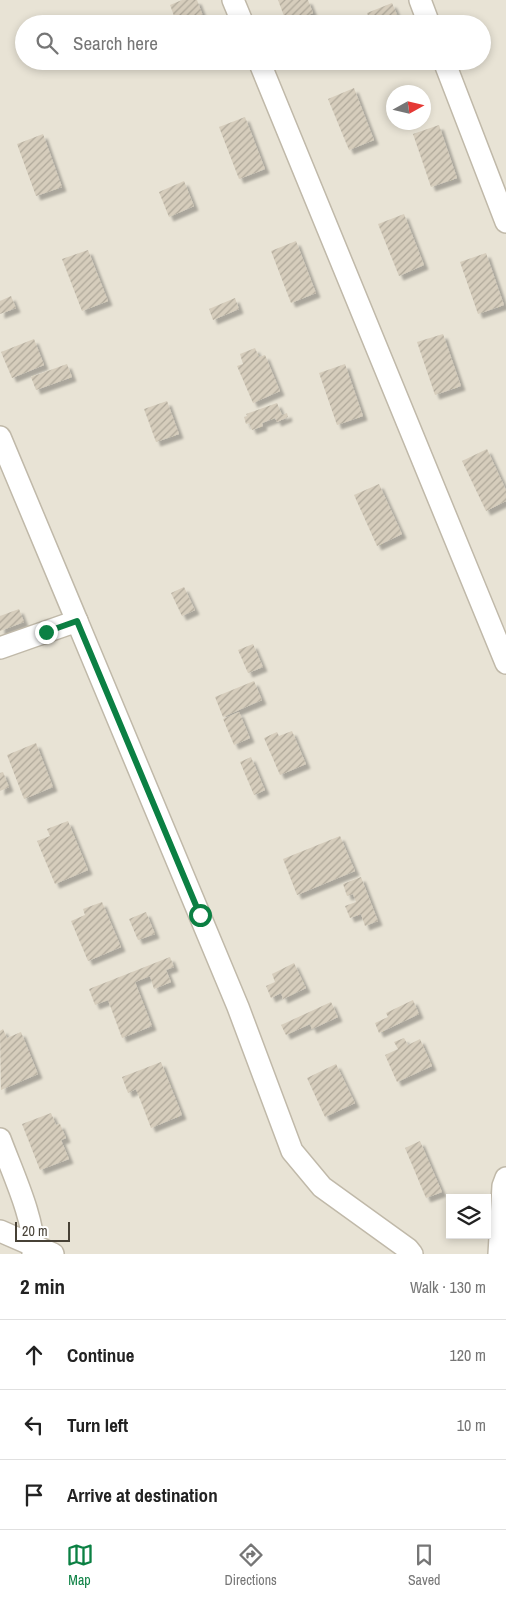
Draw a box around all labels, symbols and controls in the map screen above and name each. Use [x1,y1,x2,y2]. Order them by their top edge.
search box [15,15,491,70]
icon: search [33,29,61,57]
text: Search here [73,30,158,56]
north arrow [386,85,431,130]
route end [35,621,58,644]
route start [189,904,212,927]
map controls [446,1194,491,1239]
button: layers [446,1194,491,1239]
scale bar [15,1219,70,1242]
text: 20 m [22,1222,48,1240]
text: 2 min [20,1272,65,1301]
text: Walk · 130 m [410,1276,486,1298]
icon: ahead [20,1341,48,1369]
text: Continue [67,1342,135,1368]
text: 120 m [450,1344,486,1366]
icon: left [20,1411,48,1439]
text: Turn left [67,1412,128,1438]
text: 10 m [457,1414,486,1436]
icon: arrive [20,1481,48,1509]
text: Arrive at destination [67,1482,218,1508]
tab: Map [66,1541,94,1589]
tab: Directions [225,1541,277,1589]
tab: Saved [408,1541,440,1589]

